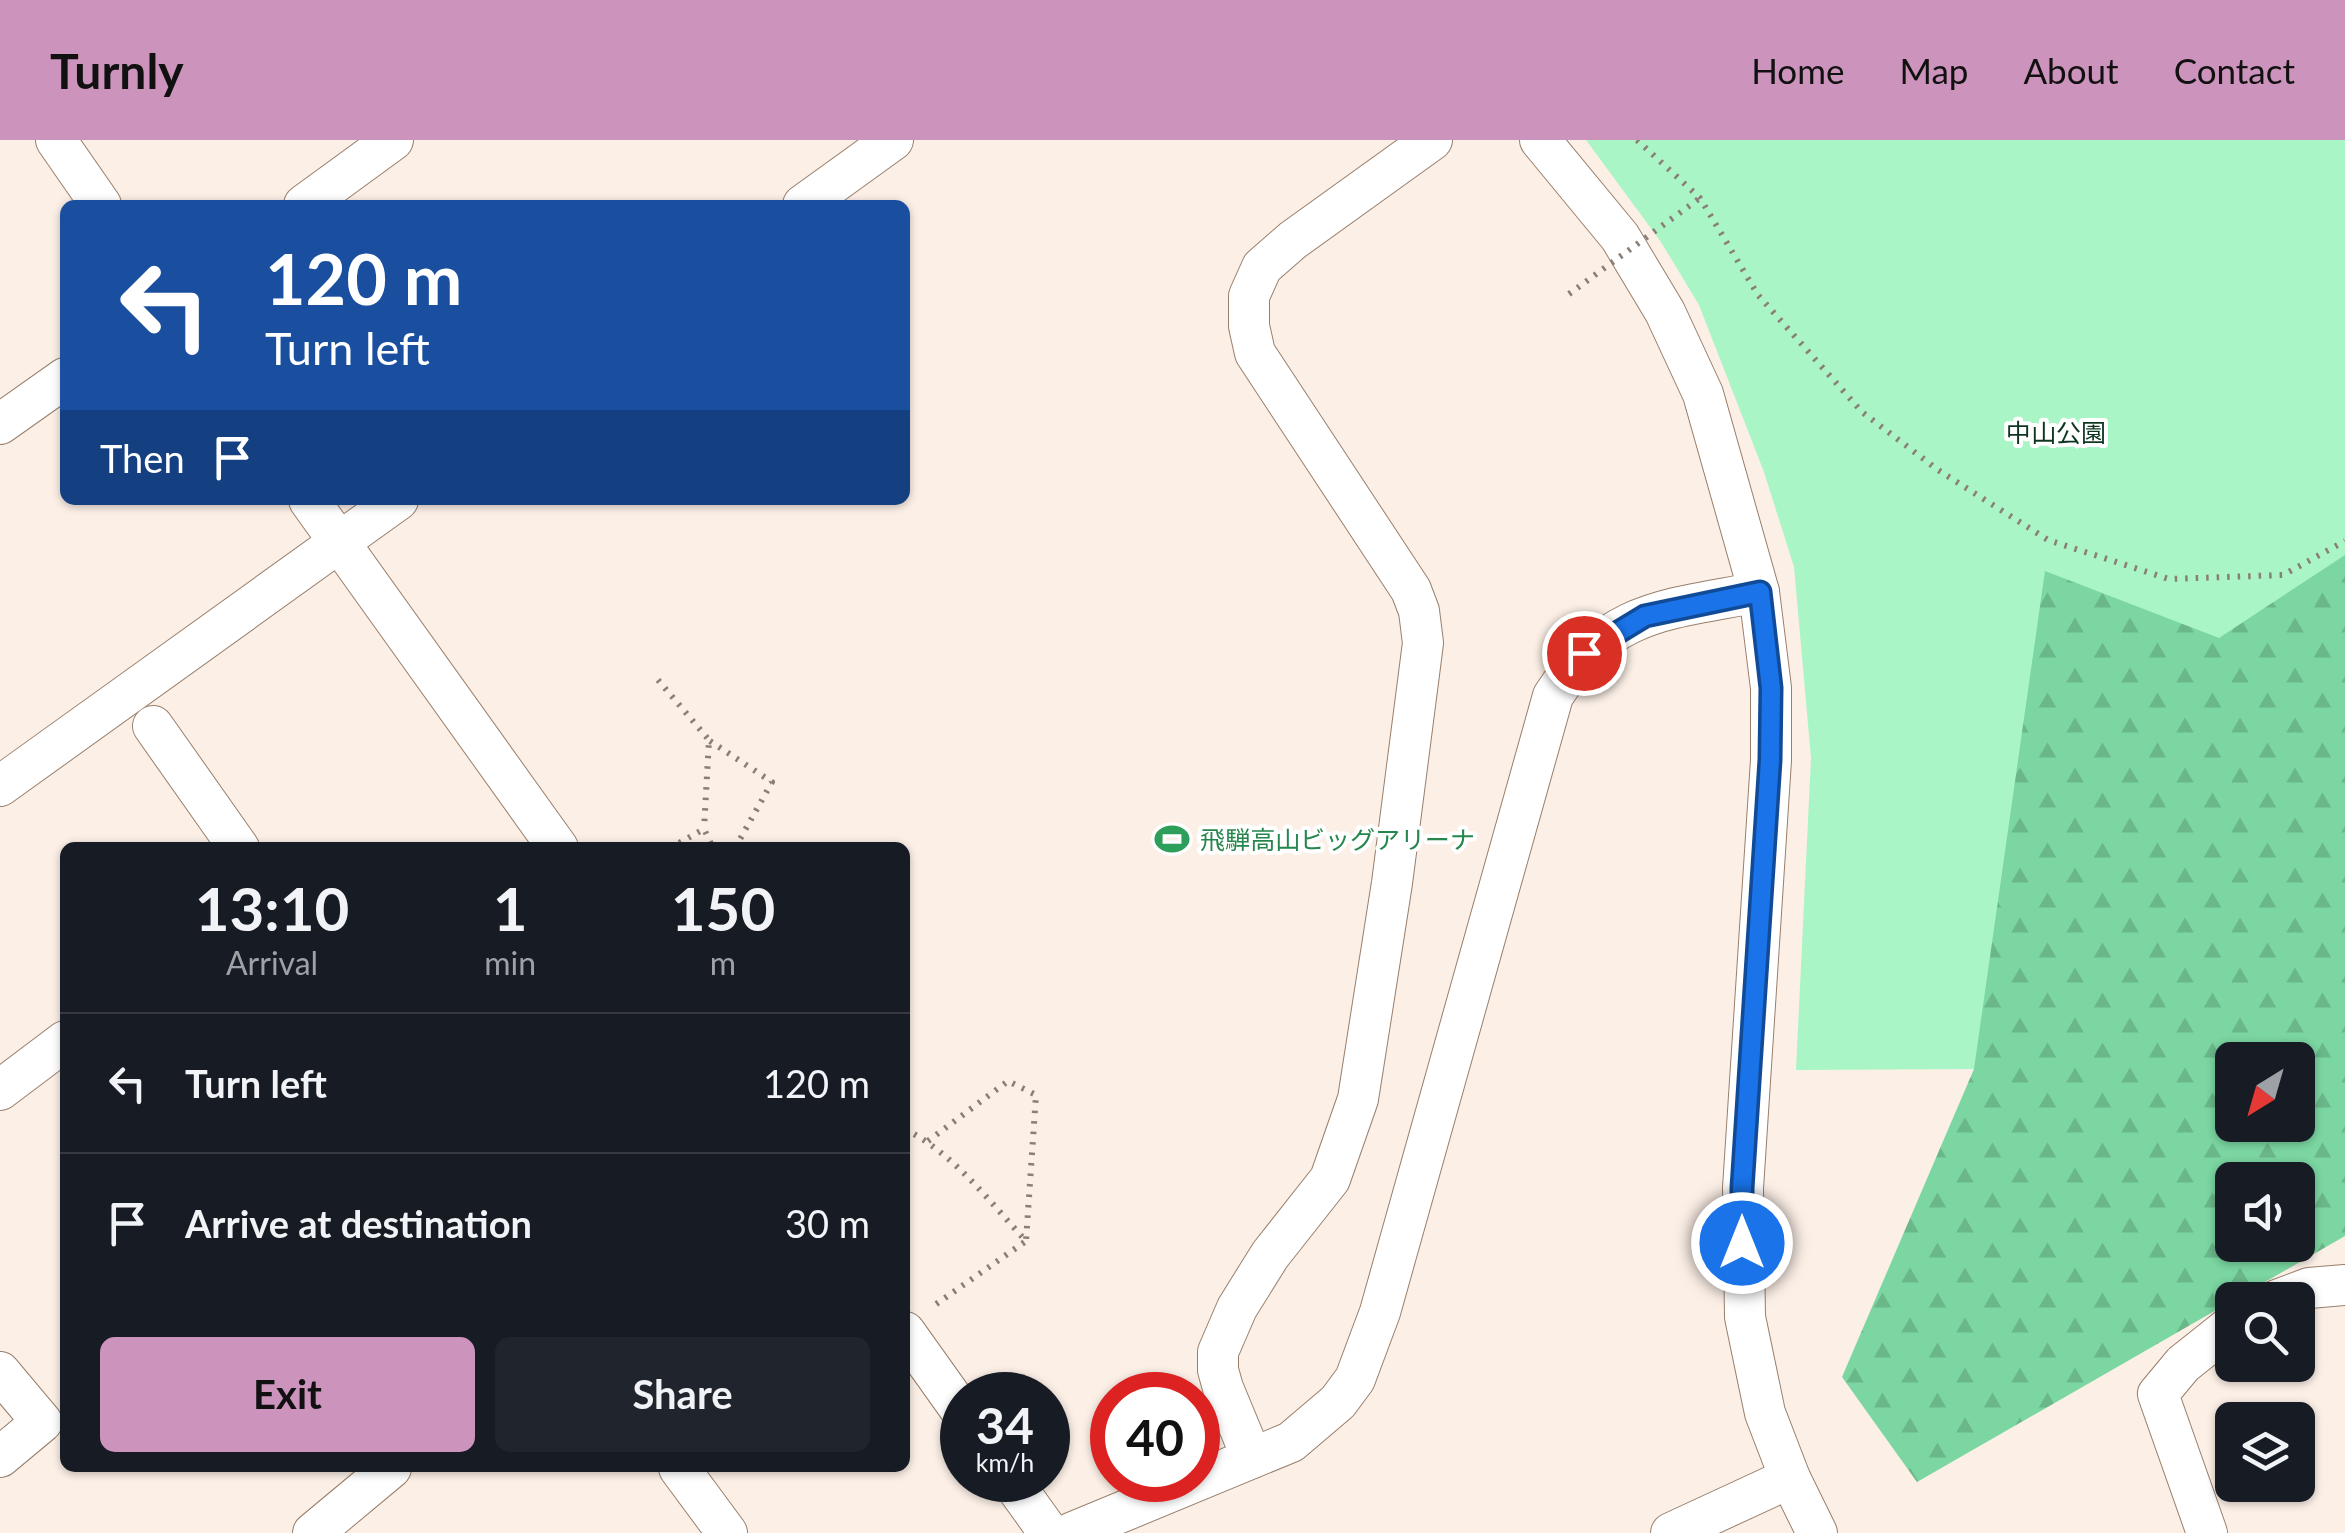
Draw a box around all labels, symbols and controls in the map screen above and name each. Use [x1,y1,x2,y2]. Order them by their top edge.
text: Turnly [50,42,184,99]
text: Home [1751,49,1844,91]
text: Map [1899,49,1968,91]
text: About [2023,49,2119,91]
text: Contact [2174,49,2295,91]
text: 120 m [265,236,462,320]
icon: left [100,240,230,370]
text: Turn left [265,321,430,375]
park label: 中山公園 [2006,417,2106,447]
icon: arrive [205,430,260,485]
text: Then [100,435,185,481]
pin [1542,611,1627,696]
icon: arrive [1557,626,1612,681]
sports icon: 飛騨高山ビッグアリーナ [1153,820,1191,858]
place label: 飛騨高山ビッグアリーナ [1200,824,1475,854]
text: 13:10 [195,872,349,944]
text: 1 [493,872,528,944]
text: 150 [671,872,775,944]
text: Arrival [226,943,318,982]
text: min [484,943,536,982]
text: m [710,943,736,982]
north arrow [2215,1042,2315,1142]
map controls [2215,1042,2315,1502]
icon: left [100,1056,155,1111]
text: Turn left [185,1060,327,1106]
text: 120 m [763,1060,870,1106]
button: sound [2215,1162,2315,1262]
position arrow [1690,1191,1794,1295]
icon: arrive [100,1196,155,1251]
text: Arrive at destination [185,1200,532,1246]
text: 30 m [785,1200,870,1246]
button: search [2215,1282,2315,1382]
button: Exit [100,1337,475,1452]
button: Share [495,1337,870,1452]
speed limit sign: 40 [1090,1372,1220,1502]
text: 34 [976,1395,1034,1455]
button: layers [2215,1402,2315,1502]
text: km/h [976,1447,1034,1477]

